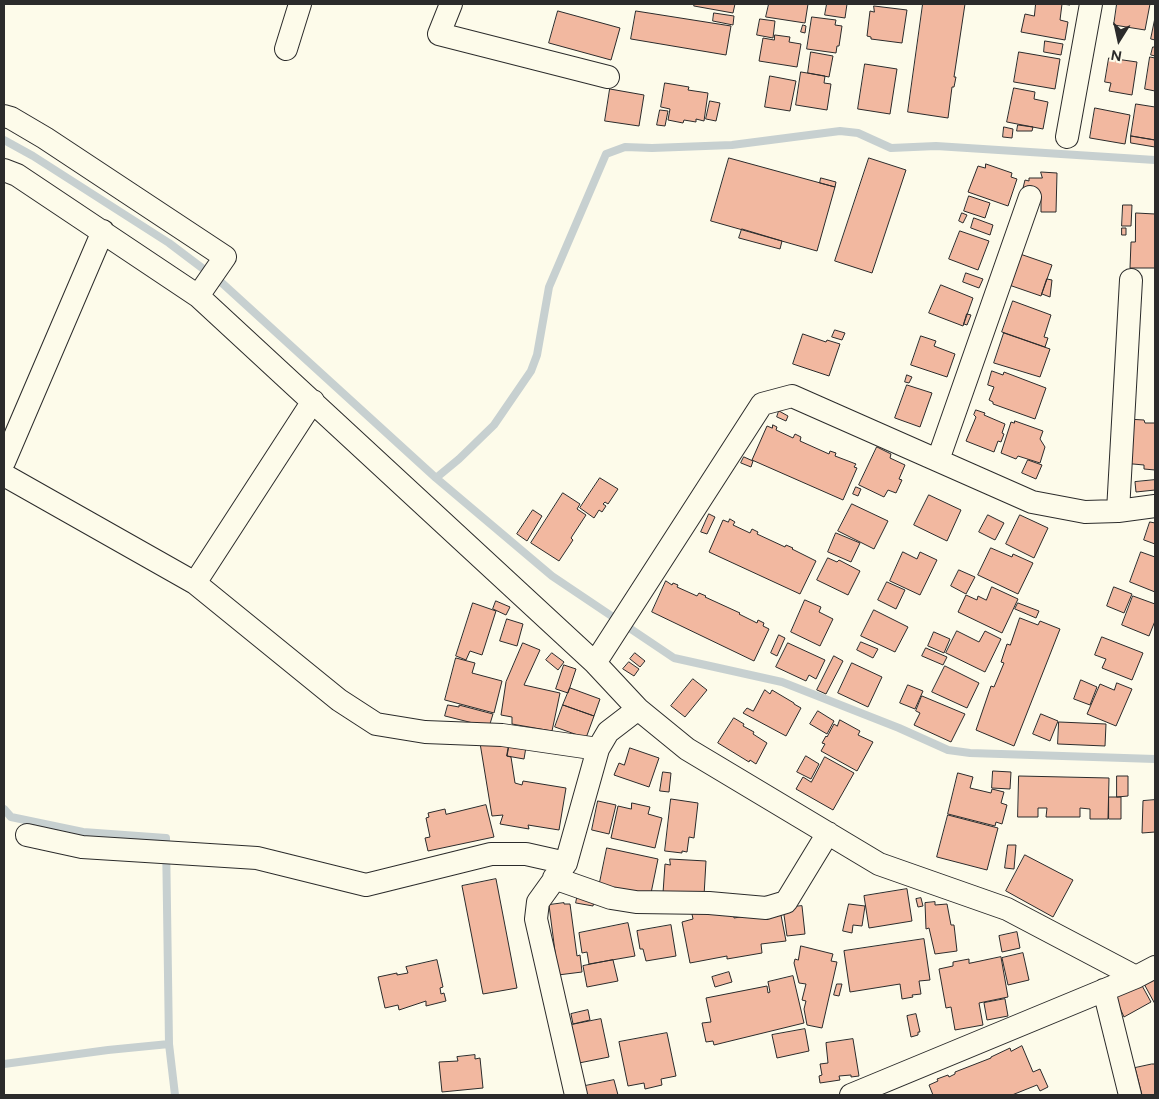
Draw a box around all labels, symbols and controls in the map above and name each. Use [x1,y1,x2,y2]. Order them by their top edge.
north arrow [1094,15,1144,65]
text: N [1110,46,1123,65]

